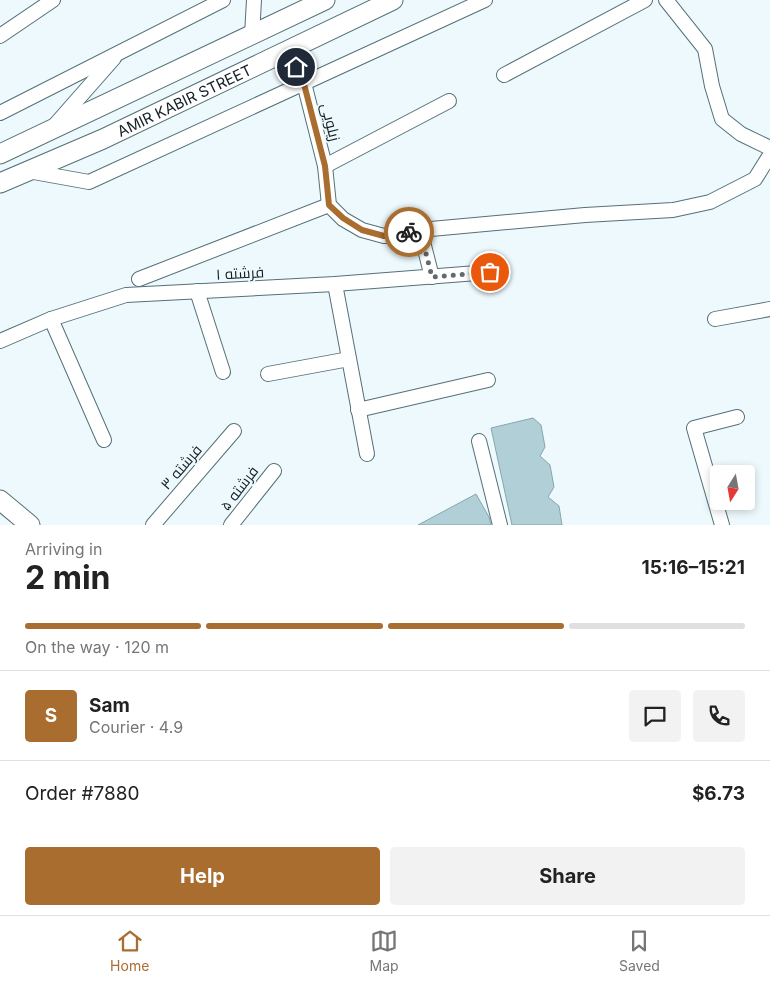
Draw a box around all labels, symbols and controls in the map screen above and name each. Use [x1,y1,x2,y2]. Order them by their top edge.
pin [275,46,317,88]
icon: home [282,53,310,81]
street label: AMIR KABIR STREET [114,60,254,140]
street label: زیلویی [316,101,345,143]
courier [384,207,434,257]
icon: bike [395,218,423,246]
pin [469,251,511,293]
icon: bag [476,258,504,286]
street label: فرشته ۱ [216,262,264,284]
street label: فرشته ۳ [156,441,206,493]
street label: فرشته ۵ [216,462,262,514]
north arrow [710,465,755,510]
map controls [710,465,755,510]
text: Arriving in [25,539,102,559]
text: 15:16–15:21 [641,556,745,579]
text: 2 min [25,558,111,597]
text: On the way · 120 m [25,637,169,657]
button: chat [629,690,681,742]
button: phone [693,690,745,742]
text: Sam [89,694,130,717]
text: S [45,704,57,727]
text: Courier · 4.9 [89,717,183,737]
text: Order #7880 [25,782,140,805]
text: $6.73 [692,782,745,805]
button: Help [25,847,380,905]
button: Share [390,847,745,905]
tab: Home [110,927,149,974]
tab: Map [370,927,399,974]
tab: Saved [619,927,660,974]

